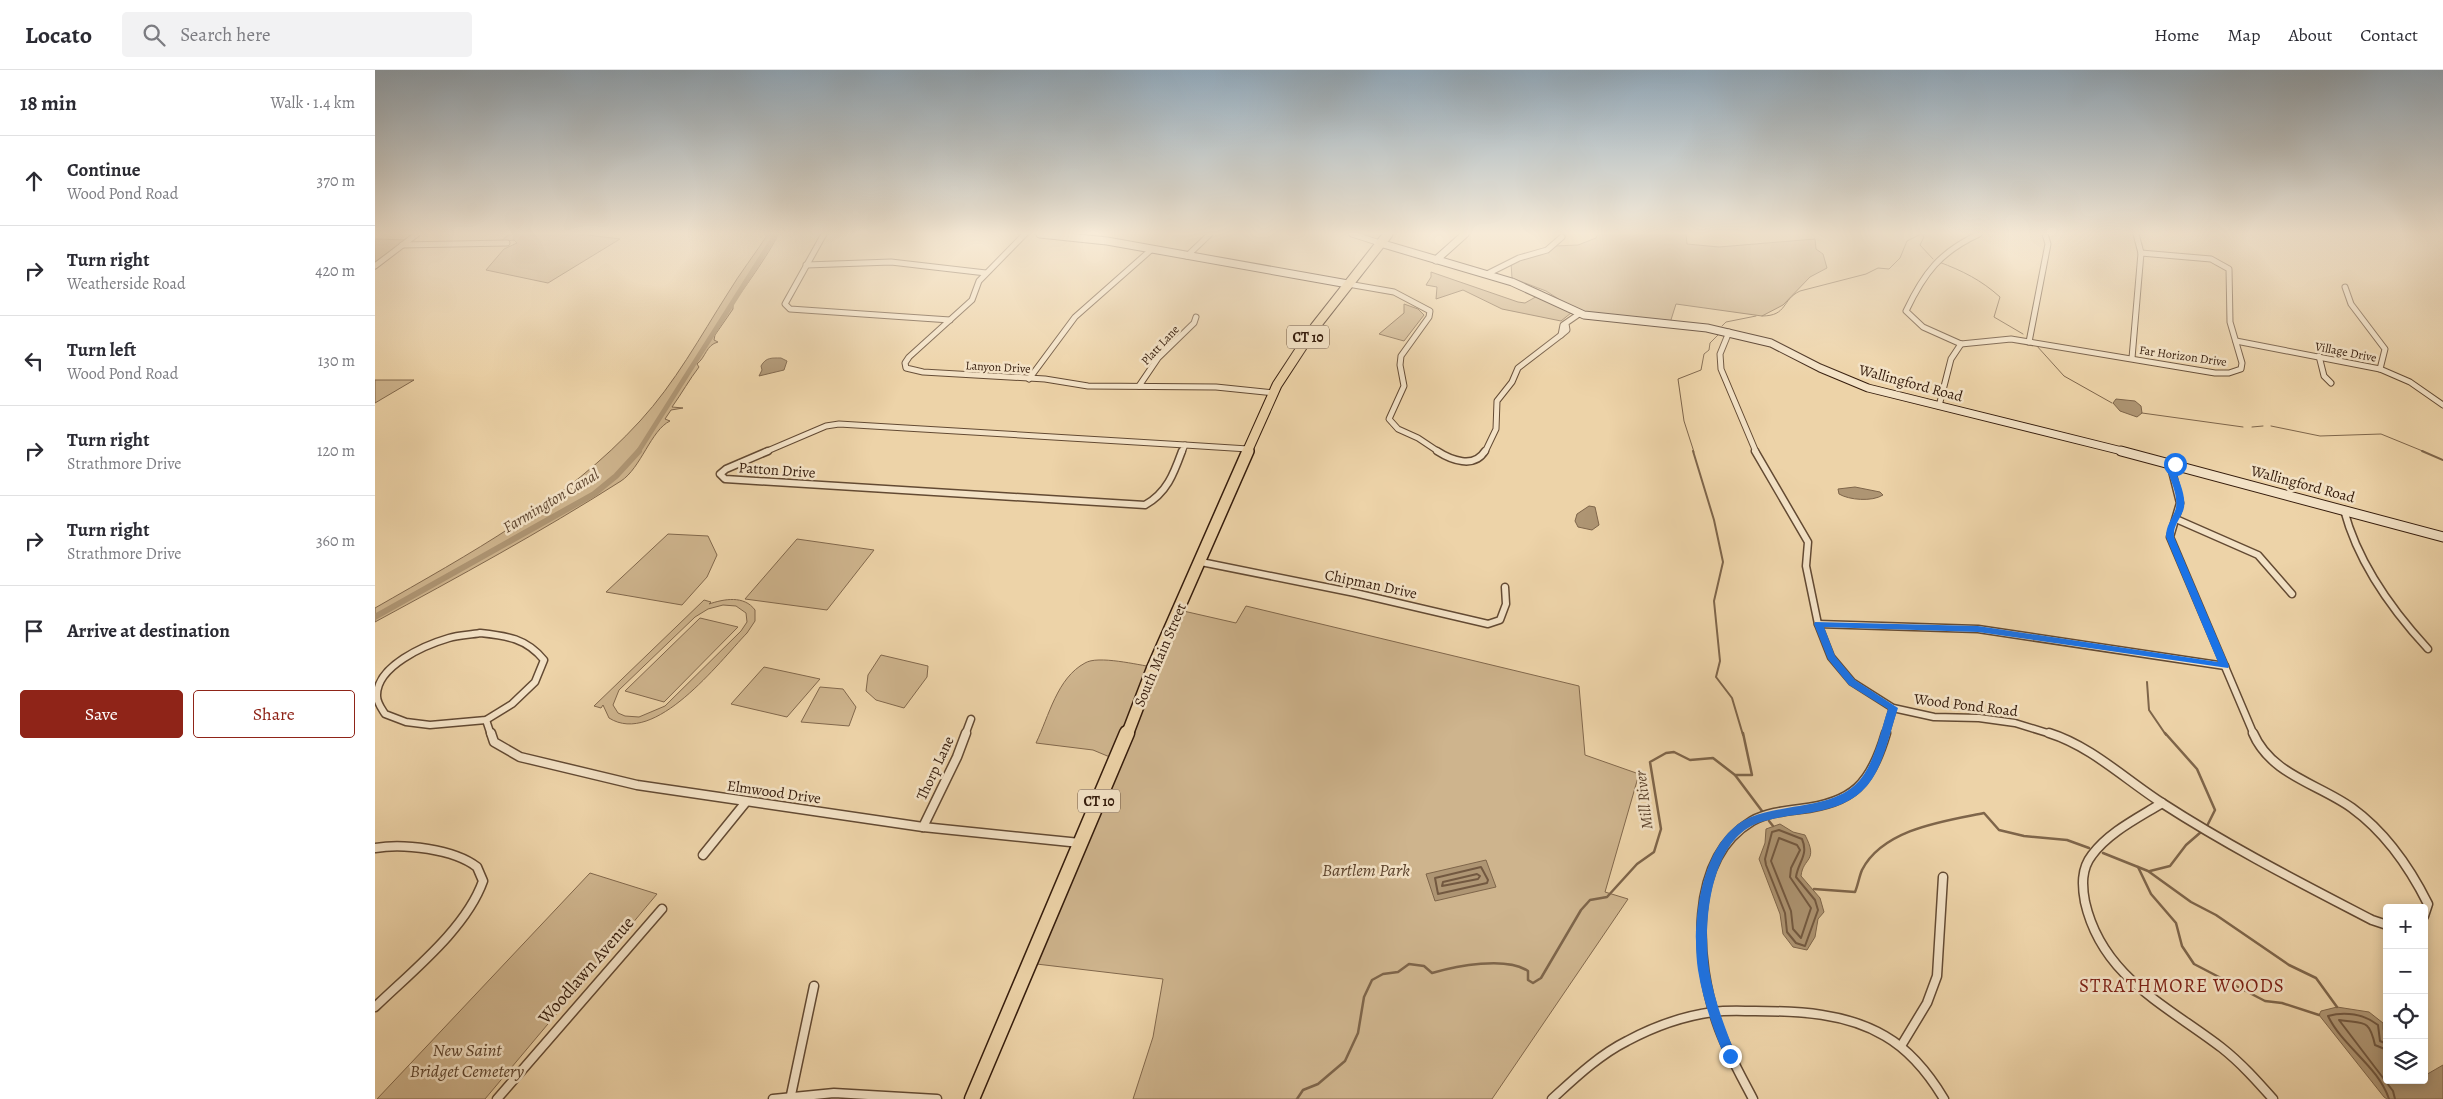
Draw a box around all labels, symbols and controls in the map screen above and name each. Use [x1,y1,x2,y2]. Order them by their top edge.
search box [122,12,472,57]
text: Locato [25,19,92,51]
icon: search [140,21,168,49]
text: Search here [180,22,271,48]
text: Home [2154,23,2199,47]
text: Map [2227,23,2260,47]
text: About [2288,23,2332,47]
text: Contact [2360,23,2418,47]
text: 18 min [20,89,77,117]
text: Walk · 1.4 km [271,92,355,114]
text: Continue [67,157,141,183]
icon: ahead [20,167,48,195]
text: 370 m [317,170,355,192]
text: Wood Pond Road [67,183,178,205]
text: Turn right [67,247,149,273]
icon: right [20,257,48,285]
text: 420 m [315,260,355,282]
text: Weatherside Road [67,273,186,295]
street label: Platt Lane [1137,322,1183,368]
road number: CT 10 [1287,326,1329,348]
text: Turn left [67,337,136,363]
street label: Village Drive [2313,338,2378,366]
street label: Far Horizon Drive [2138,342,2228,370]
icon: left [20,347,48,375]
text: 130 m [318,350,355,372]
street label: Lanyon Drive [965,357,1031,377]
street label: Wallingford Road [1856,359,1966,407]
text: Wood Pond Road [67,363,178,385]
text: Turn right [67,427,149,453]
icon: right [20,437,48,465]
text: 120 m [317,440,355,462]
text: Strathmore Drive [67,453,182,475]
route start [2164,453,2187,476]
street label: Patton Drive [738,457,816,483]
street label: Wallingford Road [2248,460,2358,508]
water label: Farmington Canal [499,464,603,538]
text: Turn right [67,517,149,543]
icon: right [20,527,48,555]
text: 360 m [316,530,355,552]
text: Strathmore Drive [67,543,182,565]
street label: Chipman Drive [1323,564,1419,604]
street label: South Main Street [1129,600,1191,710]
icon: arrive [20,617,48,645]
text: Arrive at destination [67,618,230,644]
street label: Wood Pond Road [1912,689,2020,721]
button: Save [20,690,183,738]
button: Share [193,690,355,738]
street label: Thorp Lane [911,732,959,803]
water label: Mill River [1629,769,1659,831]
street label: Elmwood Drive [726,776,823,809]
road number: CT 10 [1078,789,1120,812]
park label: Bartlem Park [1322,858,1410,882]
map controls [2383,904,2428,1084]
button: + [2383,904,2428,949]
street label: Woodlawn Avenue [532,911,639,1030]
button: − [2383,949,2428,994]
district label: STRATHMORE WOODS [2079,973,2285,999]
button: locate [2383,994,2428,1039]
park label: New Saint Bridget Cemetery [410,1038,524,1083]
button: layers [2383,1039,2428,1084]
route end [1719,1045,1742,1068]

